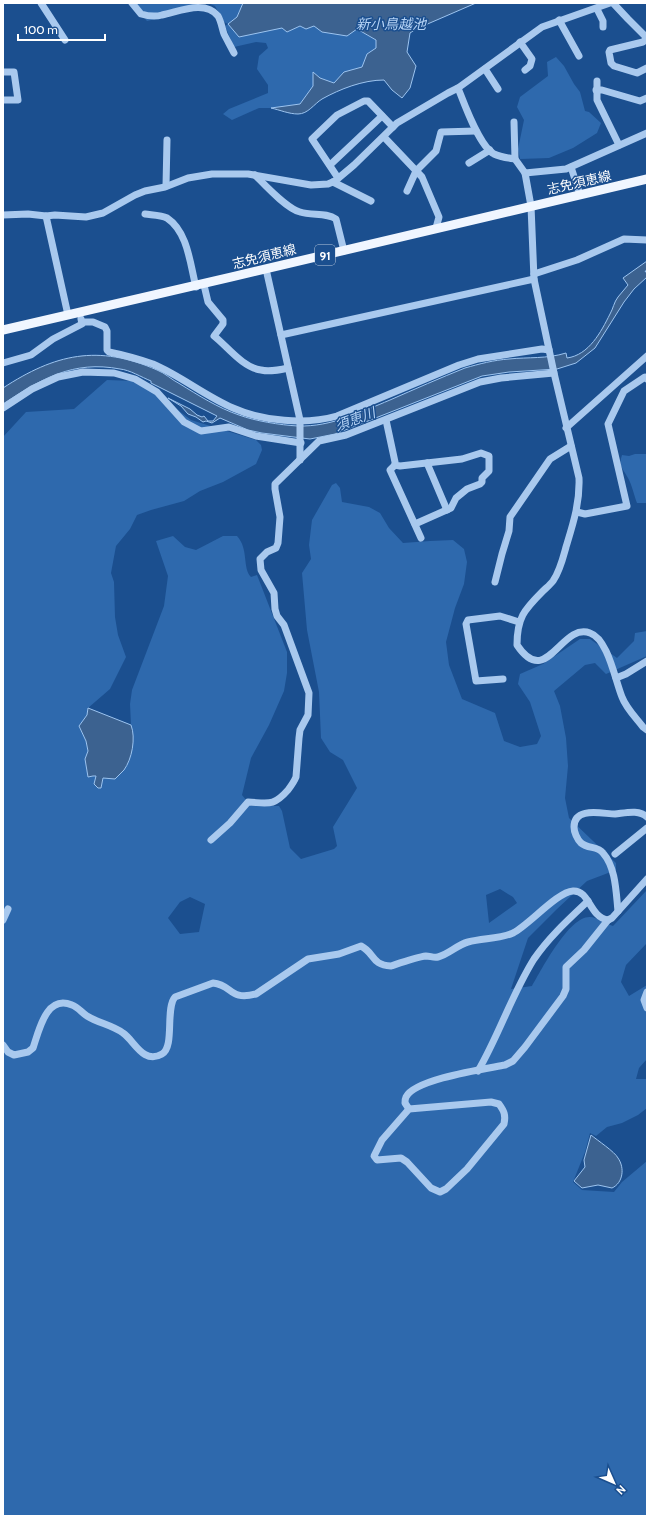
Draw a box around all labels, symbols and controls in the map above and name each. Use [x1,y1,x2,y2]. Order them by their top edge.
water label: 新小鳥越池 [356,15,428,33]
scale bar [18,16,105,42]
text: 100 m [24,22,58,37]
street label: 志免須恵線 [546,167,612,197]
street label: 志免須恵線 [231,240,297,272]
road number: 91 [315,245,335,265]
water label: 須恵川 [332,403,380,435]
north arrow [594,1463,634,1503]
text: N [613,1482,629,1498]

